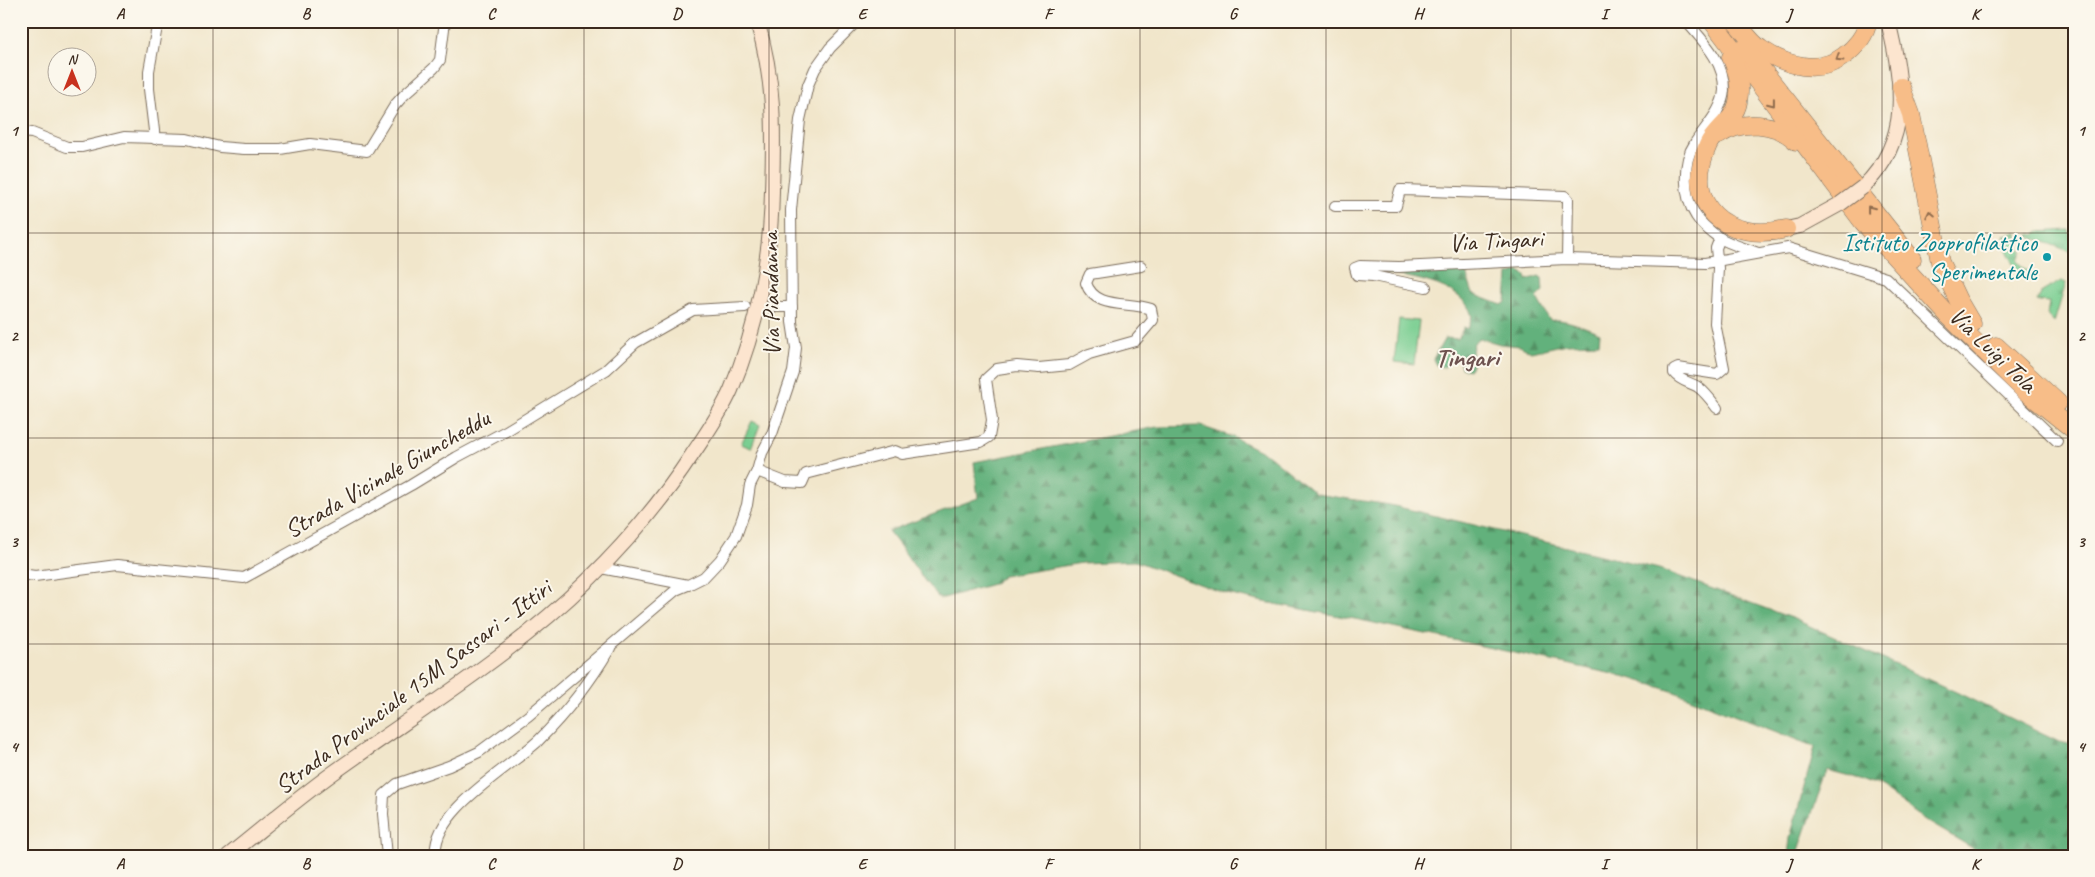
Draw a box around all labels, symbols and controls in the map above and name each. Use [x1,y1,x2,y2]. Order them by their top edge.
text: A [116,4,126,24]
text: B [302,4,312,24]
text: C [487,4,497,24]
text: D [672,4,683,24]
text: E [858,4,869,24]
text: F [1044,4,1055,24]
text: G [1229,4,1239,24]
text: H [1413,4,1425,24]
text: I [1601,4,1611,24]
text: J [1785,4,1794,24]
text: K [1971,4,1983,24]
north arrow [48,48,98,98]
text: N [68,51,79,68]
one-way arrow [1836,52,1845,62]
one-way arrow [1766,97,1774,106]
text: 1 [10,121,19,141]
text: 1 [2077,121,2086,141]
one-way arrow [1868,206,1876,215]
one-way arrow [1925,209,1936,218]
street label: Via Tingari [1448,222,1547,259]
place label: Istituto Zooprofilattico Sperimentale [1842,227,2039,288]
street label: Via Piandanna [754,229,788,356]
marker: Istituto Zooprofilattico Sperimentale [2041,251,2053,263]
street label: Via Luigi Tola [1942,300,2045,401]
text: 2 [10,326,19,346]
text: 2 [2077,326,2086,346]
district label: Tingari [1435,341,1503,374]
street label: Strada Vicinale Giuncheddu [279,401,497,546]
text: 3 [10,532,19,552]
text: 3 [2077,532,2086,552]
street label: Strada Provinciale 15M Sassari - Ittiri [268,570,560,802]
text: 4 [10,737,19,757]
text: 4 [2077,737,2086,757]
text: A [116,854,126,874]
text: B [302,854,312,874]
text: C [487,854,497,874]
text: D [672,854,683,874]
text: E [858,854,869,874]
text: F [1044,854,1055,874]
text: G [1229,854,1239,874]
text: H [1413,854,1425,874]
text: I [1601,854,1611,874]
text: J [1785,854,1794,874]
text: K [1971,854,1983,874]

